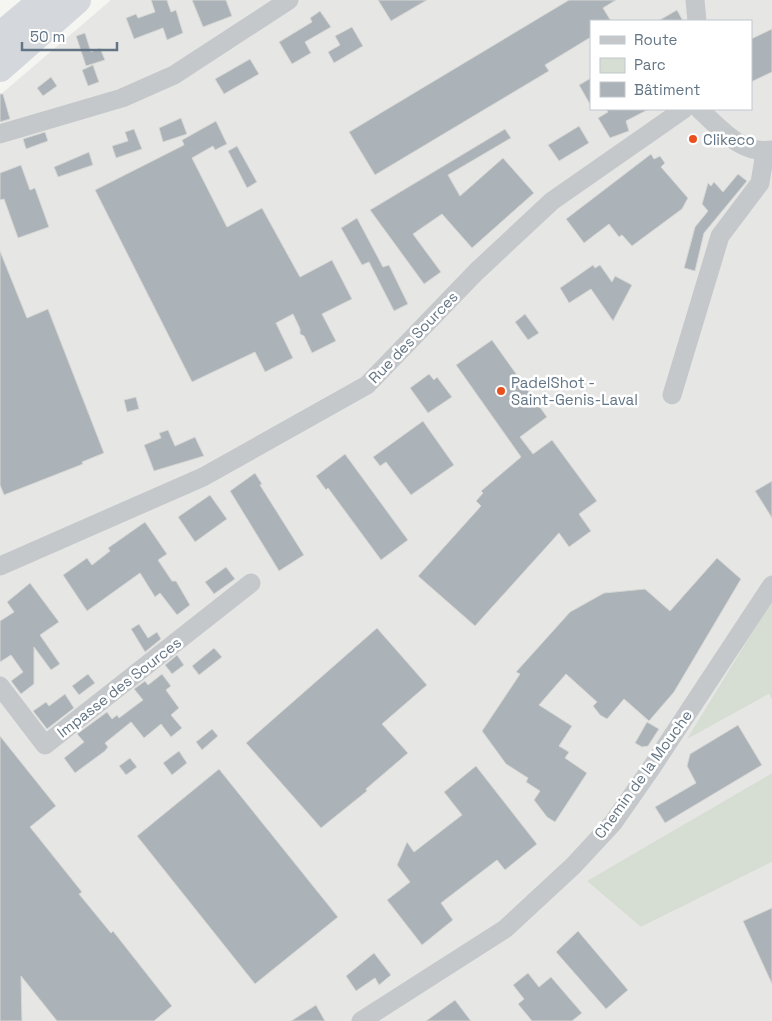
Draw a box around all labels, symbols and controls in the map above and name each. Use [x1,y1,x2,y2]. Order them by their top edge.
scale bar [22,20,118,52]
legend [590,20,752,110]
text: 50 m [30,27,65,46]
text: Route [634,30,678,49]
text: Parc [634,55,666,74]
text: Bâtiment [634,80,700,99]
place label: Clikeco [703,130,755,149]
marker: Clikeco [687,133,699,145]
street label: Rue des Sources [364,287,462,387]
place label: PadelShot - Saint-Genis-Laval [511,373,638,409]
marker: PadelShot - Saint-Genis-Laval [495,385,507,397]
street label: Impasse des Sources [53,633,185,741]
street label: Chemin de la Mouche [590,706,696,842]

